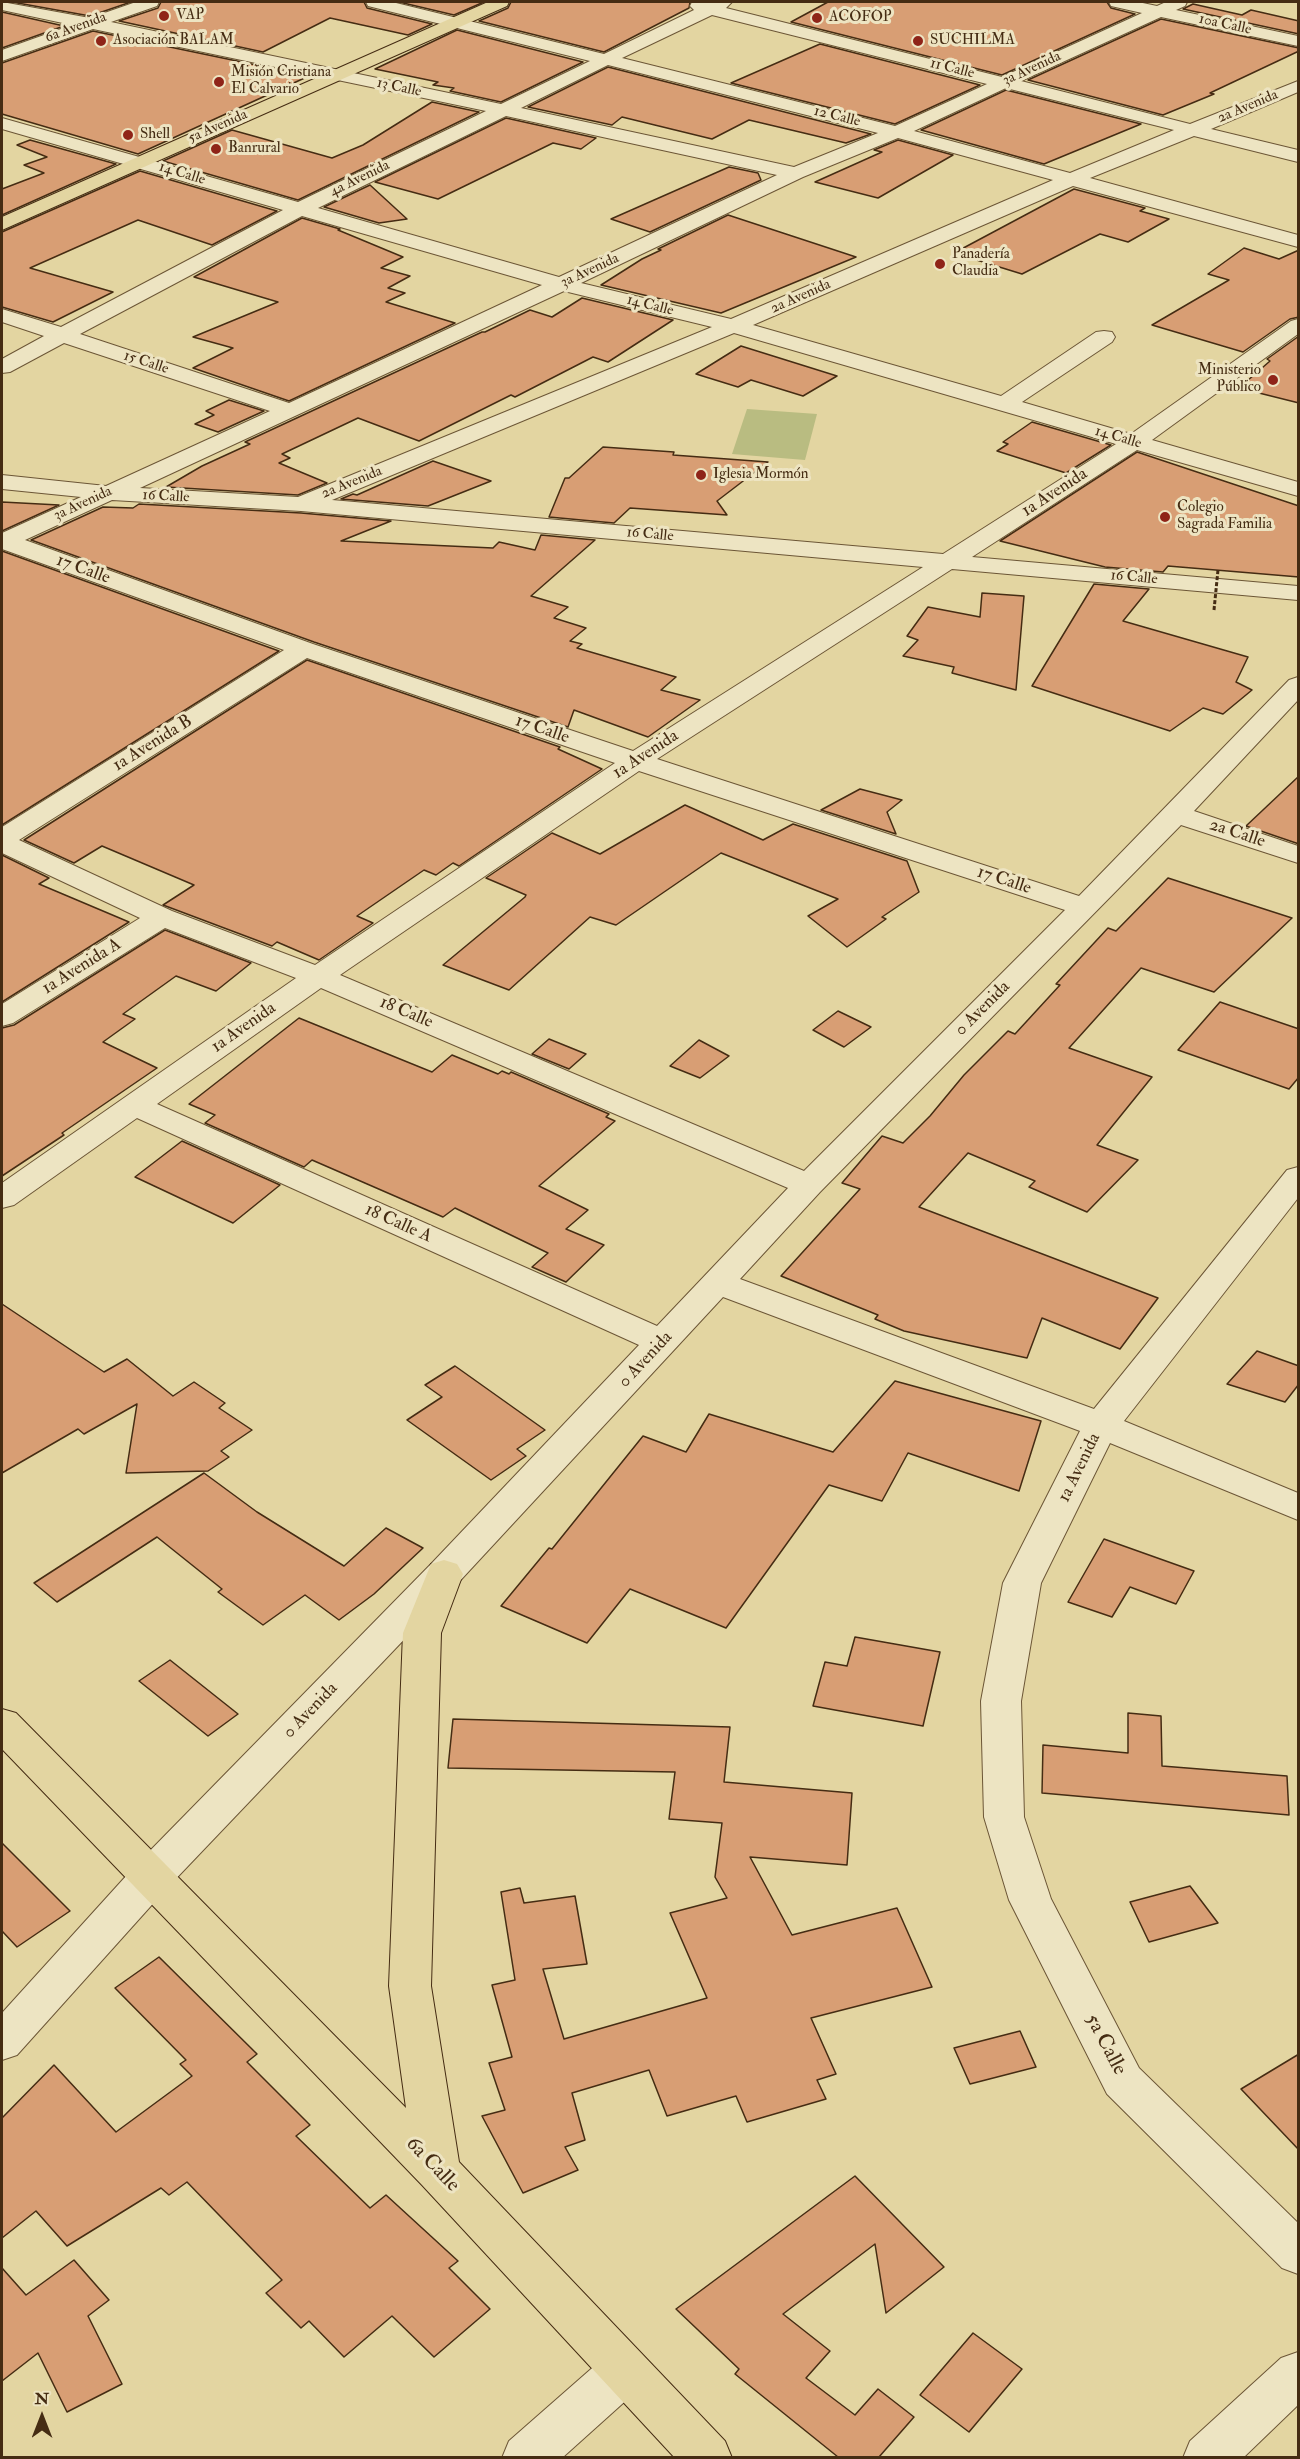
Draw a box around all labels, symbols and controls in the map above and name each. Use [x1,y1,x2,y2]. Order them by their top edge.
place label: VAP [176,7,204,25]
street label: 6a Avenida [43,9,109,47]
marker: VAP [157,9,171,23]
place label: ACOFOP [829,9,892,27]
marker: ACOFOP [810,11,824,25]
street label: 10a Calle [1197,11,1253,39]
place label: Asociación BALAM [113,32,234,50]
place label: SUCHILMA [930,32,1015,50]
marker: Asociación BALAM [94,34,108,48]
marker: SUCHILMA [911,34,925,48]
street label: 3a Avenida [1000,48,1064,90]
street label: 11 Calle [928,55,976,83]
place label: Misión Cristiana El Calvario [231,64,331,99]
street label: 13 Calle [375,74,423,102]
marker: Misión Cristiana El Calvario [212,75,226,89]
street label: 2a Avenida [1215,86,1281,128]
street label: 12 Calle [812,103,862,131]
street label: 5a Avenida [186,106,250,148]
place label: Shell [140,126,170,144]
marker: Shell [121,128,135,142]
place label: Banrural [228,140,281,158]
marker: Banrural [209,142,223,156]
street label: 4a Avenida [327,157,393,201]
street label: 14 Calle [157,158,207,190]
place label: Panadería Claudia [952,246,1010,281]
street label: 3a Avenida [558,250,622,292]
marker: Panadería Claudia [933,257,947,271]
street label: 2a Avenida [768,276,834,318]
street label: 14 Calle [625,292,675,320]
street label: 15 Calle [121,347,171,379]
place label: Ministerio Público [1198,362,1261,397]
marker: Ministerio Público [1266,373,1280,387]
street label: 14 Calle [1093,423,1143,453]
street label: 2a Avenida [319,463,385,503]
street label: 1a Avenida [1018,464,1092,522]
place label: Iglesia Mormón [713,466,809,484]
marker: Iglesia Mormón [694,468,708,482]
street label: 3a Avenida [51,483,115,525]
street label: 16 Calle [142,487,190,507]
place label: Colegio Sagrada Familia [1177,499,1272,534]
marker: Colegio Sagrada Familia [1158,510,1172,524]
street label: 16 Calle [626,524,674,546]
street label: 17 Calle [53,550,113,590]
street label: 16 Calle [1110,567,1158,589]
street label: 1a Avenida B [109,711,197,777]
street label: 17 Calle [512,711,572,749]
street label: 1a Avenida [609,726,683,784]
street label: 2a Calle [1206,815,1268,853]
street label: 17 Calle [974,862,1034,900]
street label: 1a Avenida A [38,934,126,1000]
street label: 0 Avenida [951,977,1015,1041]
street label: 18 Calle [376,992,436,1034]
street label: 1a Avenida [208,998,280,1058]
street label: 18 Calle A [361,1200,435,1248]
street label: 0 Avenida [614,1327,678,1393]
street label: 1a Avenida [1054,1430,1106,1506]
street label: 0 Avenida [279,1679,343,1743]
street label: 5a Calle [1078,2010,1132,2080]
street label: 6a Calle [400,2132,464,2198]
north arrow [12,2387,72,2447]
text: N [35,2389,49,2409]

